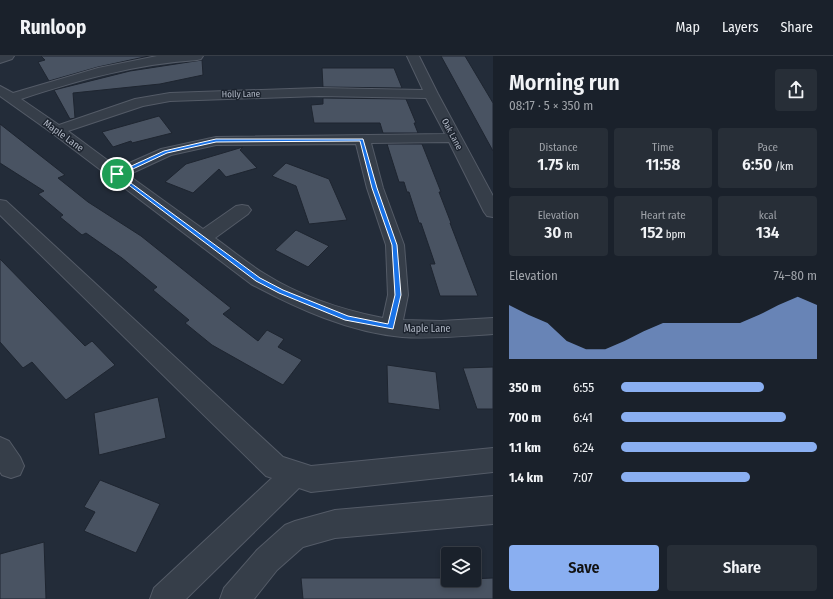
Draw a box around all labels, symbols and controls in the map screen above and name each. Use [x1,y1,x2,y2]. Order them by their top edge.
text: Runloop [20,16,86,39]
text: Map [676,19,700,36]
text: Layers [722,19,758,36]
text: Share [780,19,813,36]
text: Morning run [509,69,620,96]
button: share [775,69,817,111]
street label: Holly Lane [222,89,261,99]
text: 08:17 · 5 × 350 m [509,98,593,113]
street label: Maple Lane [41,117,86,154]
street label: Oak Lane [440,117,465,152]
text: Distance [539,141,578,154]
text: Time [652,141,674,154]
text: Pace [757,141,778,154]
text: 1.75 [537,154,563,175]
text: 11:58 [646,154,680,175]
text: 6:50 [742,154,772,175]
pin [100,157,134,191]
text: km [563,160,579,173]
text: /km [772,160,793,173]
icon: arrive [106,163,128,185]
text: Elevation [538,209,579,222]
text: Heart rate [640,209,686,222]
text: kcal [759,209,777,222]
text: 30 [544,222,561,243]
text: 152 [640,222,663,243]
text: 134 [756,222,779,243]
text: m [561,228,572,241]
text: bpm [663,228,686,241]
text: Elevation [509,268,558,283]
text: 74–80 m [773,268,817,283]
street label: Maple Lane [404,323,450,335]
text: 350 m [509,380,541,395]
text: 6:55 [573,380,594,395]
text: 700 m [509,410,541,425]
text: 6:41 [573,410,593,425]
text: 1.1 km [509,440,541,455]
text: 6:24 [573,440,594,455]
text: 1.4 km [509,470,543,485]
text: 7:07 [573,470,593,485]
button: Save [509,545,659,591]
button: Share [667,545,817,591]
map controls [441,547,481,587]
button: layers [441,547,481,587]

